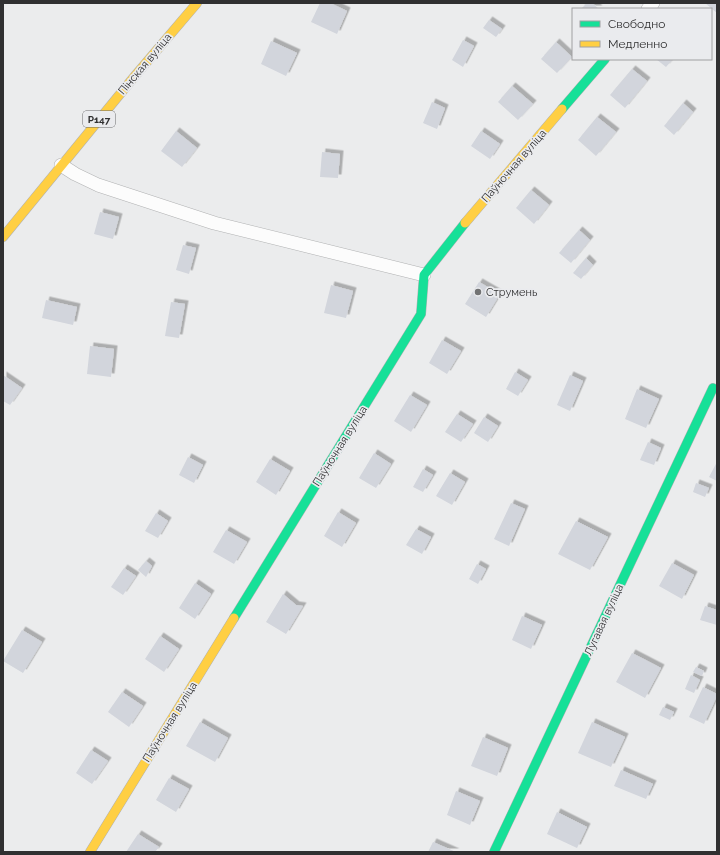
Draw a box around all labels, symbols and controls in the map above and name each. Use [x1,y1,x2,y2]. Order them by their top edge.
legend [572,8,712,60]
text: Свободно [608,17,665,31]
street label: Пінская вуліца [116,31,174,97]
text: Медленно [608,37,667,51]
road number: Р147 [83,111,115,127]
street label: Паўночная вуліца [479,127,549,205]
place label: Струмень [486,286,538,299]
marker: Струмень [473,287,483,297]
street label: Паўночная вуліца [310,404,370,488]
street label: Лугавая вуліца [582,582,626,658]
street label: Паўночная вуліца [140,680,200,764]

